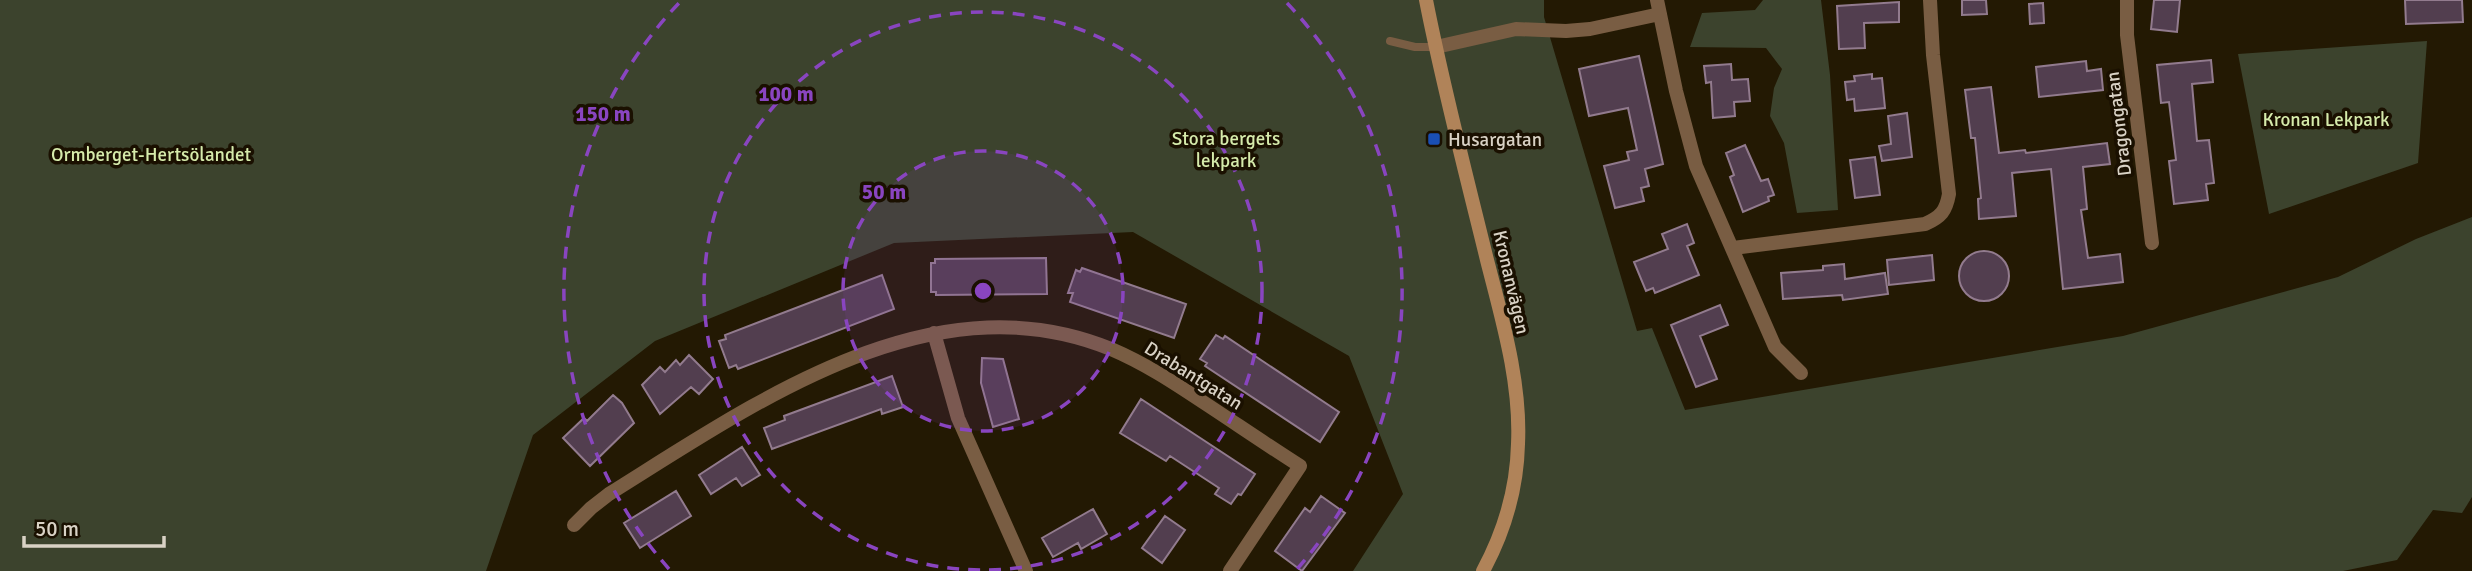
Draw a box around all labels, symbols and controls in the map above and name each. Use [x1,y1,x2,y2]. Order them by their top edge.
street label: Dragongatan [2101,70,2137,178]
text: 100 m [758,81,814,107]
text: 150 m [575,101,631,127]
park label: Kronan Lekpark [2262,108,2390,132]
park label: Stora bergets lekpark [1172,127,1280,173]
place label: Husargatan [1448,128,1542,152]
marker: Husargatan [1426,131,1442,147]
park label: Ormberget-Hertsölandet [51,143,251,167]
text: 50 m [862,179,906,205]
street label: Kronanvägen [1487,228,1535,337]
centre of rings [971,279,995,303]
street label: Drabantgatan [1140,336,1247,416]
scale bar [24,504,164,548]
text: 50 m [35,516,79,542]

